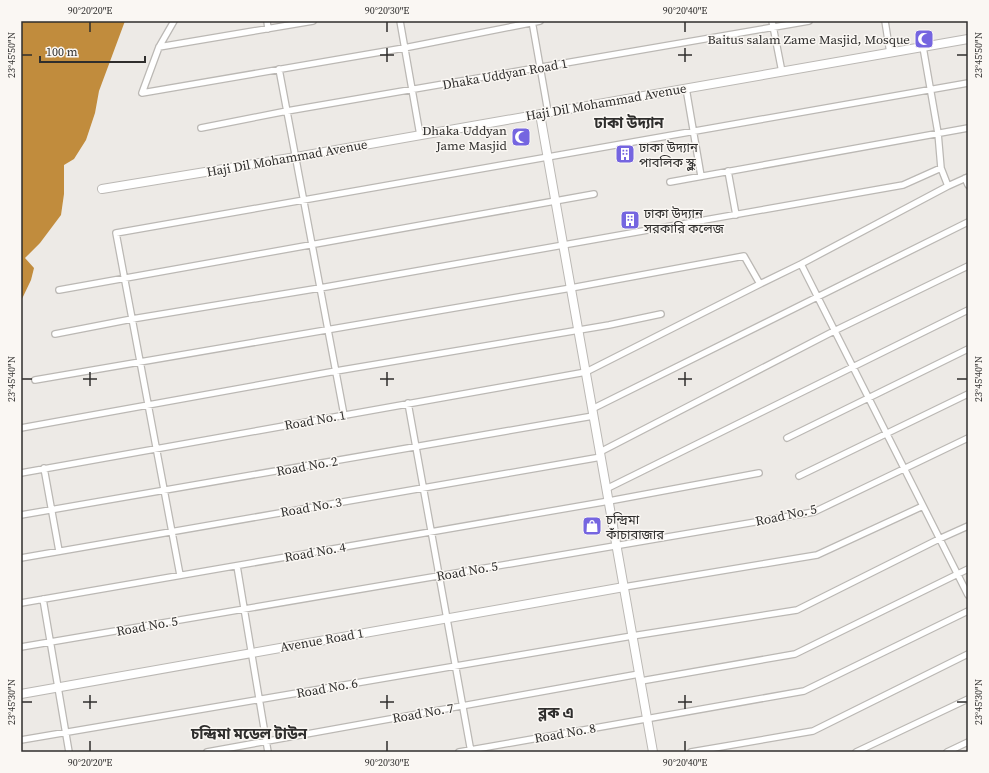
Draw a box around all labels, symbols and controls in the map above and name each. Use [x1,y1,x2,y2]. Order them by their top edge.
text: 90°20'20"E [68,4,112,17]
text: 90°20'30"E [365,4,409,17]
text: 90°20'40"E [663,4,707,17]
mosque icon: Baitus salam Zame Masjid, Mosque [913,28,935,50]
place label: Baitus salam Zame Masjid, Mosque [707,31,910,48]
text: 23°45'50"N [5,32,18,78]
text: 23°45'50"N [972,32,985,78]
scale bar [40,38,145,64]
text: 100 m [46,44,78,60]
street label: Dhaka Uddyan Road 1 [441,55,569,93]
street label: Haji Dil Mohammad Avenue [524,79,688,125]
district label: ঢাকা উদ্যান [593,112,664,133]
place label: Dhaka Uddyan Jame Masjid [422,122,508,154]
mosque icon: Dhaka Uddyan Jame Masjid [510,126,532,148]
street label: Haji Dil Mohammad Avenue [205,135,369,181]
place label: ঢাকা উদ্যান পাবলিক স্কুল [638,139,698,171]
building icon: ঢাকা উদ্যান পাবলিক স্কুল [614,143,636,165]
place label: ঢাকা উদ্যান সরকারি কলেজ [643,205,725,237]
building icon: ঢাকা উদ্যান সরকারি কলেজ [619,209,641,231]
text: 23°45'40"N [5,356,18,402]
text: 23°45'40"N [972,356,985,402]
street label: Road No. 1 [283,406,347,434]
street label: Road No. 2 [275,452,339,480]
street label: Road No. 3 [279,493,343,521]
street label: Road No. 5 [754,500,818,530]
place label: চন্দ্রিমা কাঁচাবাজার [605,511,664,543]
shop icon: চন্দ্রিমা কাঁচাবাজার [581,515,603,537]
street label: Road No. 4 [283,538,348,566]
street label: Road No. 5 [435,557,499,585]
street label: Road No. 5 [115,612,179,640]
street label: Avenue Road 1 [279,624,365,656]
street label: Road No. 6 [295,674,359,702]
text: 23°45'30"N [5,679,18,725]
text: 23°45'30"N [972,679,985,725]
street label: Road No. 7 [391,699,456,727]
district label: ব্লক এ [537,702,574,723]
street label: Road No. 8 [533,719,597,747]
district label: চন্দ্রিমা মডেল টাউন [190,723,308,744]
text: 90°20'20"E [68,756,112,769]
text: 90°20'30"E [365,756,409,769]
text: 90°20'40"E [663,756,707,769]

